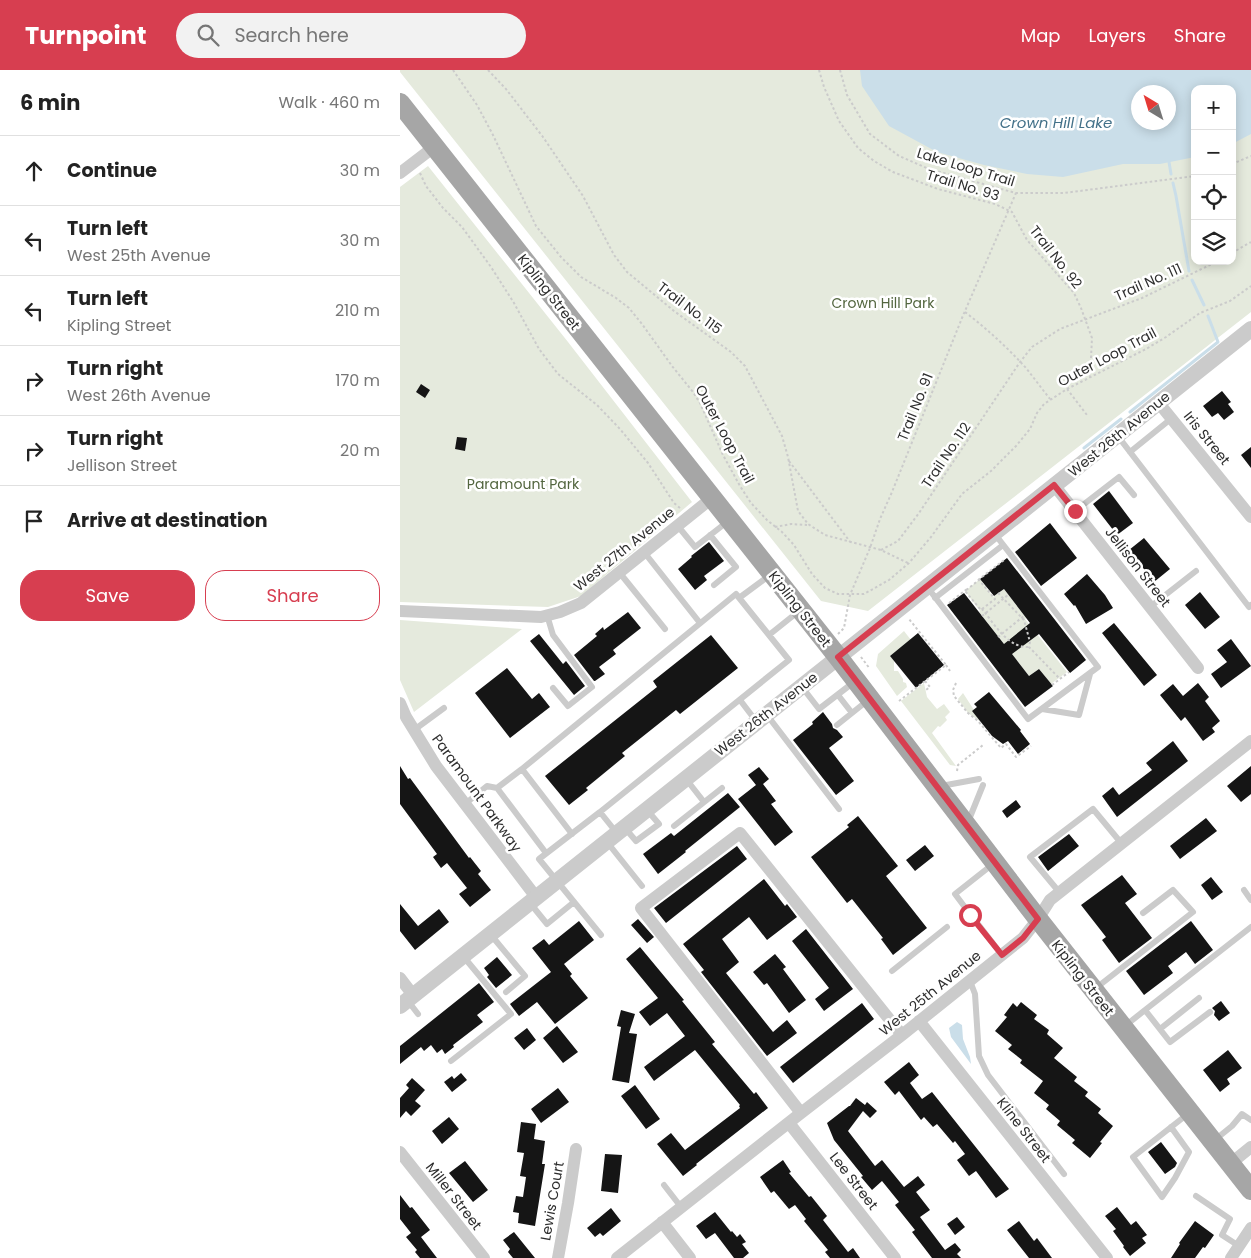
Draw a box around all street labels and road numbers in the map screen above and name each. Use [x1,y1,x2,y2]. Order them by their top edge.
street label: Lake Loop Trail [915,143,1017,191]
street label: Trail No. 93 [924,164,1002,206]
street label: Trail No. 92 [1025,221,1087,293]
street label: Kipling Street [513,250,585,334]
street label: Trail No. 111 [1111,258,1185,306]
street label: Trail No. 115 [654,277,726,339]
street label: Outer Loop Trail [1054,323,1160,391]
street label: Trail No. 91 [892,370,938,444]
street label: Outer Loop Trail [691,381,759,487]
street label: West 26th Avenue [1064,386,1174,481]
street label: Iris Street [1179,407,1235,469]
street label: Trail No. 112 [917,418,975,492]
street label: West 27th Avenue [569,502,679,596]
street label: Jellison Street [1100,523,1176,611]
street label: Kipling Street [764,567,836,651]
street label: West 26th Avenue [710,667,822,761]
street label: Paramount Parkway [427,730,527,856]
street label: Kipling Street [1047,936,1119,1020]
street label: West 25th Avenue [875,945,985,1040]
street label: Kline Street [992,1093,1056,1167]
street label: Lee Street [825,1148,883,1214]
street label: Miller Street [421,1158,487,1234]
street label: Lewis Court [535,1160,569,1242]

